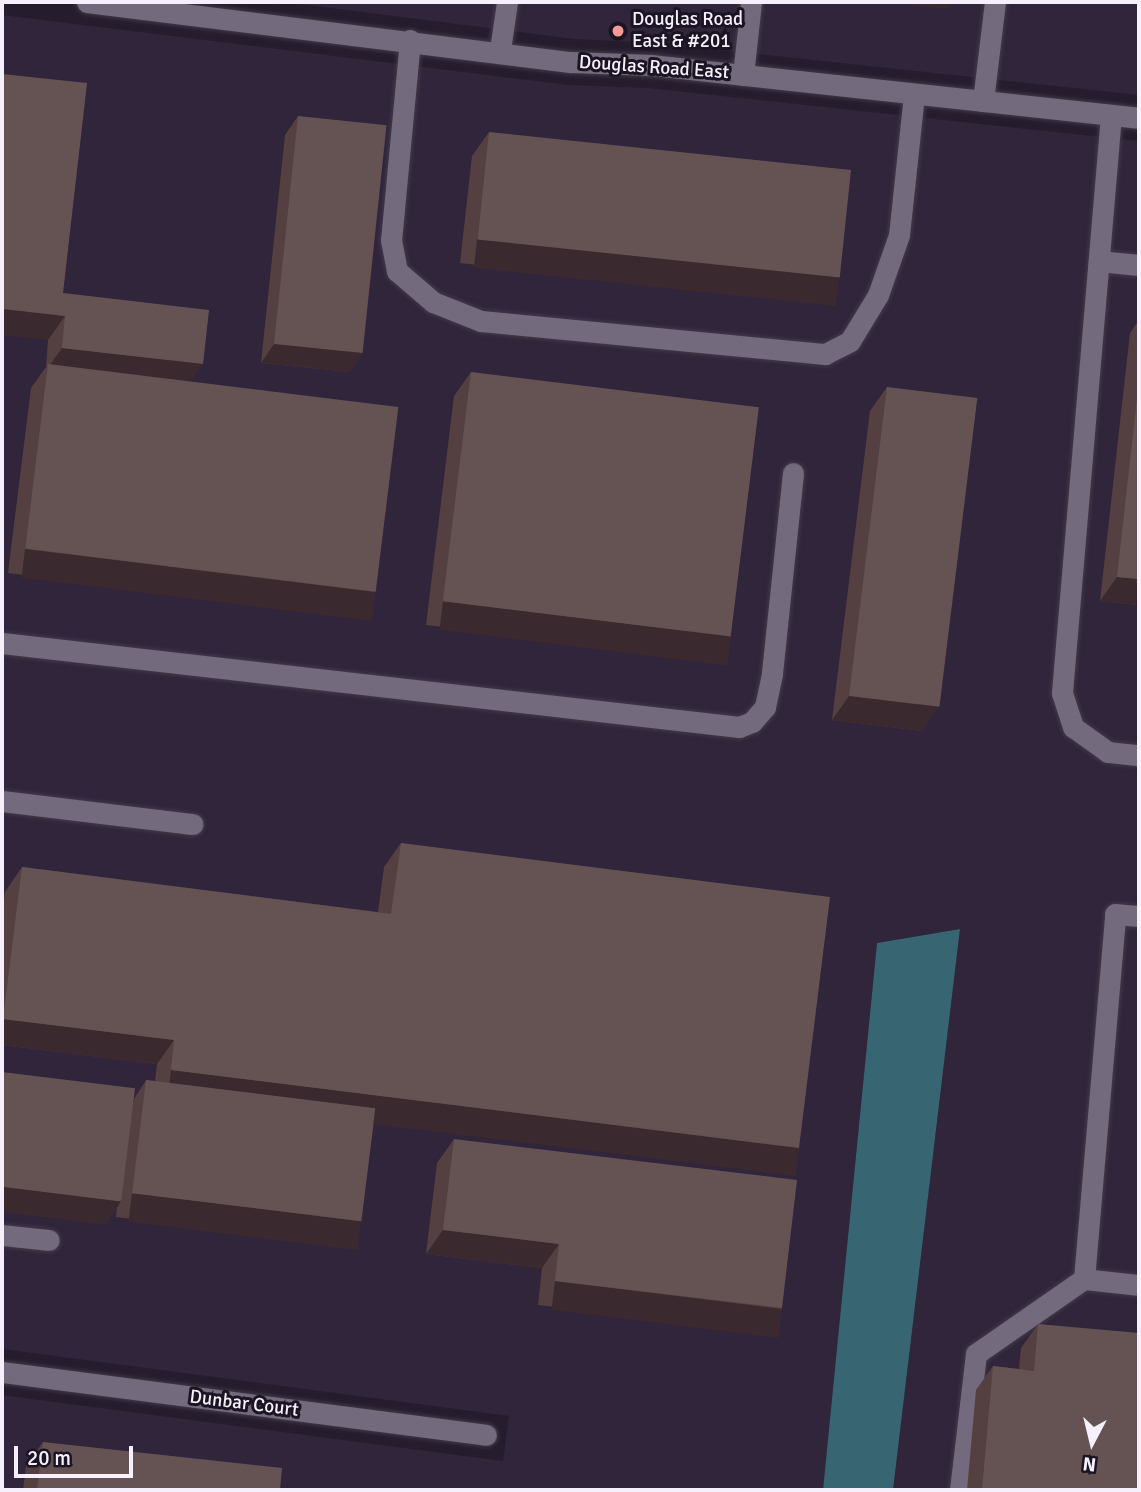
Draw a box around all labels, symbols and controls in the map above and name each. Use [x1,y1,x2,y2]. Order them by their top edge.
place label: Douglas Road East & #201 [632,9,743,53]
marker: Douglas Road East & #201 [610,23,626,39]
street label: Douglas Road East [578,51,730,85]
street label: Dunbar Court [188,1386,300,1422]
north arrow [1057,1408,1127,1478]
scale bar [18,1432,136,1476]
text: 20 m [27,1445,71,1471]
text: N [1081,1451,1097,1477]

